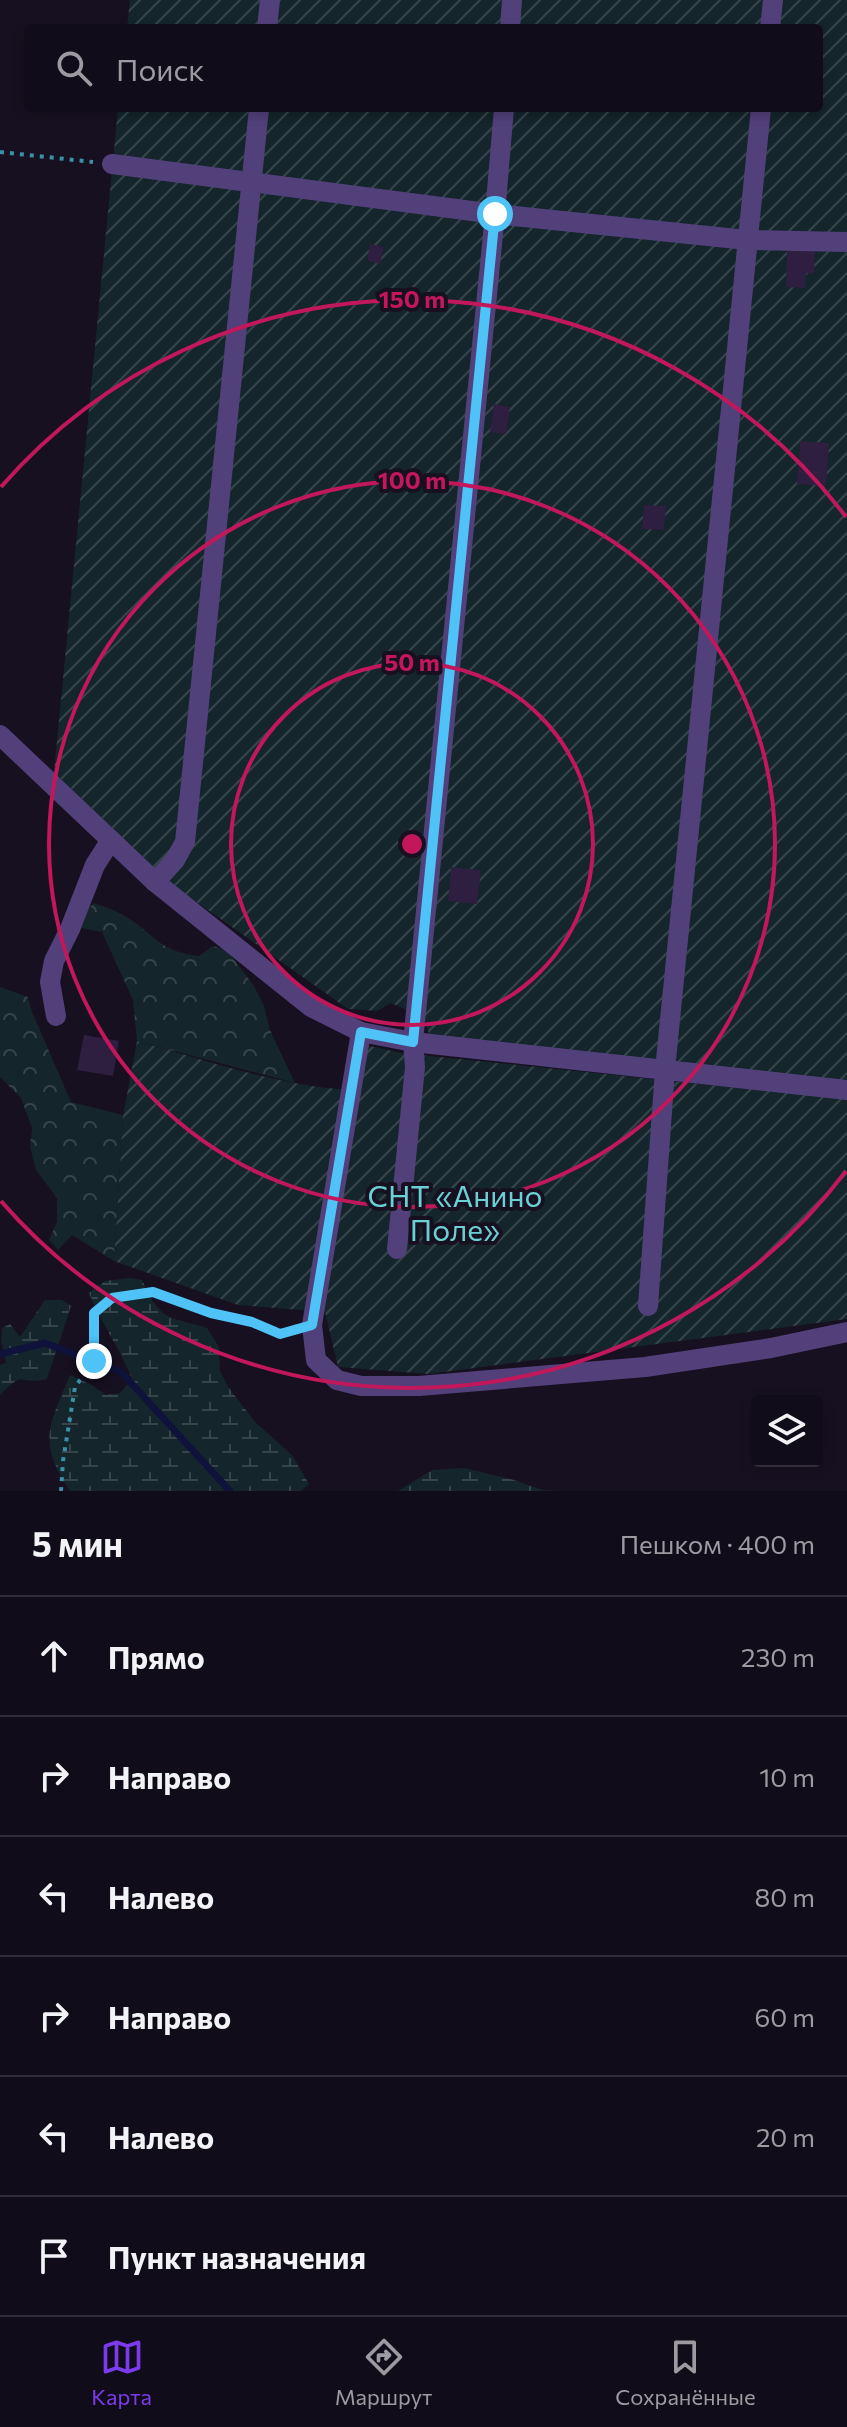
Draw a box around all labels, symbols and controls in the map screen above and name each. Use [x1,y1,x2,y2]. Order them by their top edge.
search box [24,24,823,112]
icon: search [52,46,96,90]
text: Поиск [116,50,204,87]
route start [477,196,513,232]
text: 150 m [379,284,445,313]
text: 100 m [378,465,446,494]
text: 50 m [384,647,440,676]
centre of rings [398,830,426,858]
park label: СНТ «Анино Поле» [367,1176,543,1247]
route end [76,1343,112,1379]
map controls [751,1395,823,1467]
button: layers [751,1395,823,1467]
text: 5 мин [32,1522,123,1564]
text: Пешком · 400 m [620,1528,815,1559]
icon: ahead [32,1634,76,1678]
text: Прямо [108,1638,205,1675]
text: 230 m [741,1641,815,1672]
icon: right [32,1754,76,1798]
text: Направо [108,1758,231,1795]
text: 10 m [759,1761,815,1792]
icon: left [32,1874,76,1918]
text: Налево [108,1878,214,1915]
text: 80 m [755,1881,815,1912]
icon: right [32,1994,76,2038]
text: Направо [108,1998,231,2035]
text: 60 m [755,2001,815,2032]
icon: left [32,2114,76,2158]
text: Налево [108,2118,214,2155]
text: 20 m [756,2121,815,2152]
icon: arrive [32,2234,76,2278]
text: Пункт назначения [108,2238,366,2275]
tab: Карта [91,2335,152,2410]
tab: Маршрут [335,2335,432,2410]
tab: Сохранённые [615,2335,756,2410]

